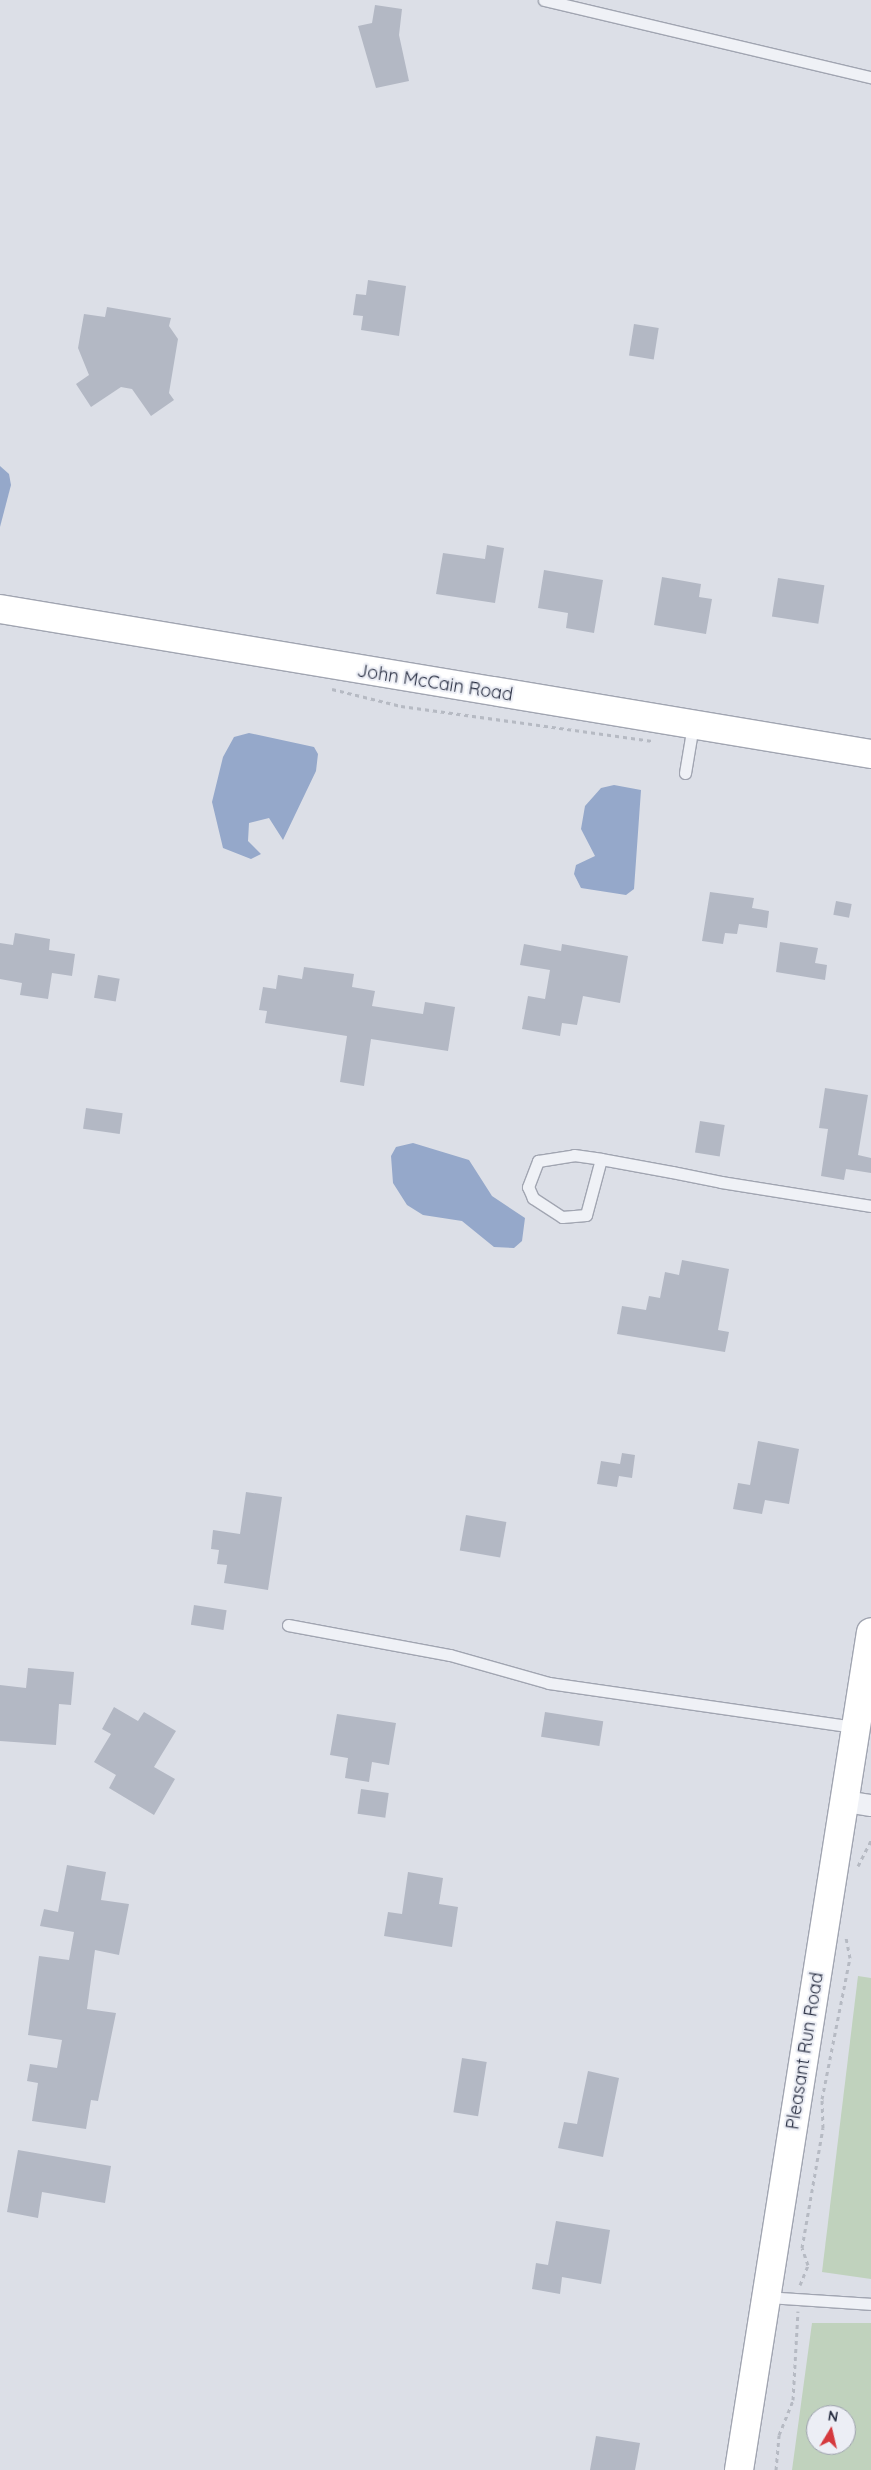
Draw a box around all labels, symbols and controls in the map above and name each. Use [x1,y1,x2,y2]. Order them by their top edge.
street label: John McCain Road [356,660,514,706]
street label: Pleasant Run Road [782,1971,828,2131]
north arrow [806,2405,856,2455]
text: N [827,2406,840,2426]

